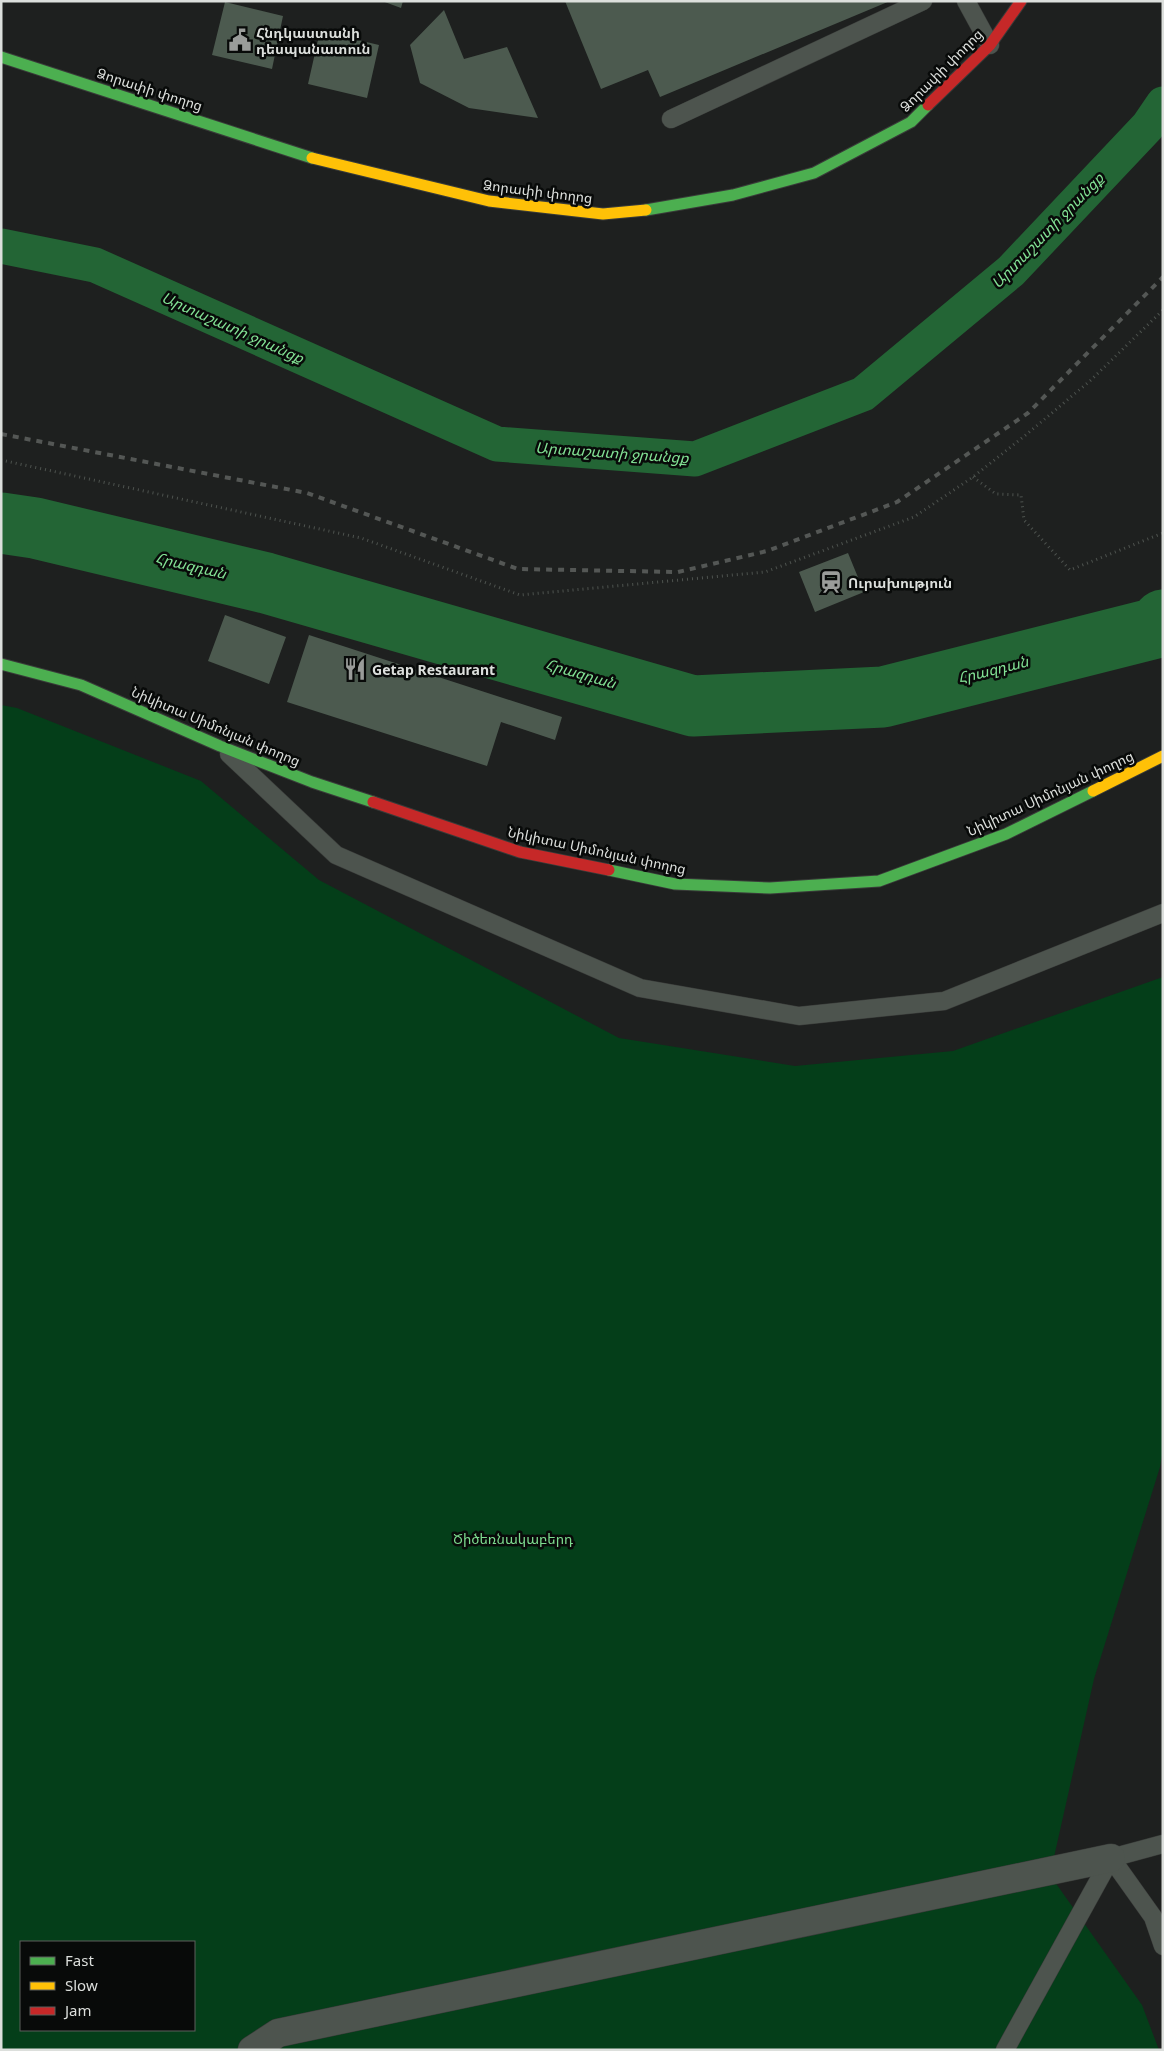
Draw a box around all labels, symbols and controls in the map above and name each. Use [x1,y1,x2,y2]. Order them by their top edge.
place label: Հնդկաստանի դեսպանատուն [256,23,370,58]
street label: Ձորափի փողոց [895,24,987,116]
public building icon: Հնդկաստանի դեսպանատուն [227,27,253,53]
street label: Ձորափի փողոց [95,63,205,115]
water label: Արտաշատի ջրանցք [987,167,1108,292]
street label: Ձորափի փողոց [482,175,594,207]
water label: Արտաշատի ջրանցք [159,287,308,368]
water label: Արտաշատի ջրանցք [535,437,690,467]
water label: Հրազդան [154,547,229,583]
station icon: Ուրախություն [818,569,844,595]
place label: Ուրախություն [848,573,952,592]
water label: Հրազդան [956,650,1031,687]
water label: Հրազդան [544,653,619,693]
restaurant icon: Getap Restaurant [342,656,368,682]
place label: Getap Restaurant [372,660,495,679]
street label: Նիկիտա Սիմոնյան փողոց [129,682,303,770]
street label: Նիկիտա Սիմոնյան փողոց [964,746,1136,840]
street label: Նիկիտա Սիմոնյան փողոց [506,822,688,878]
park label: Ծիծեռնակաբերդ [453,1529,573,1548]
legend [20,1941,195,2031]
text: Fast [65,1950,94,1970]
text: Slow [65,1975,98,1995]
text: Jam [63,2000,92,2020]

